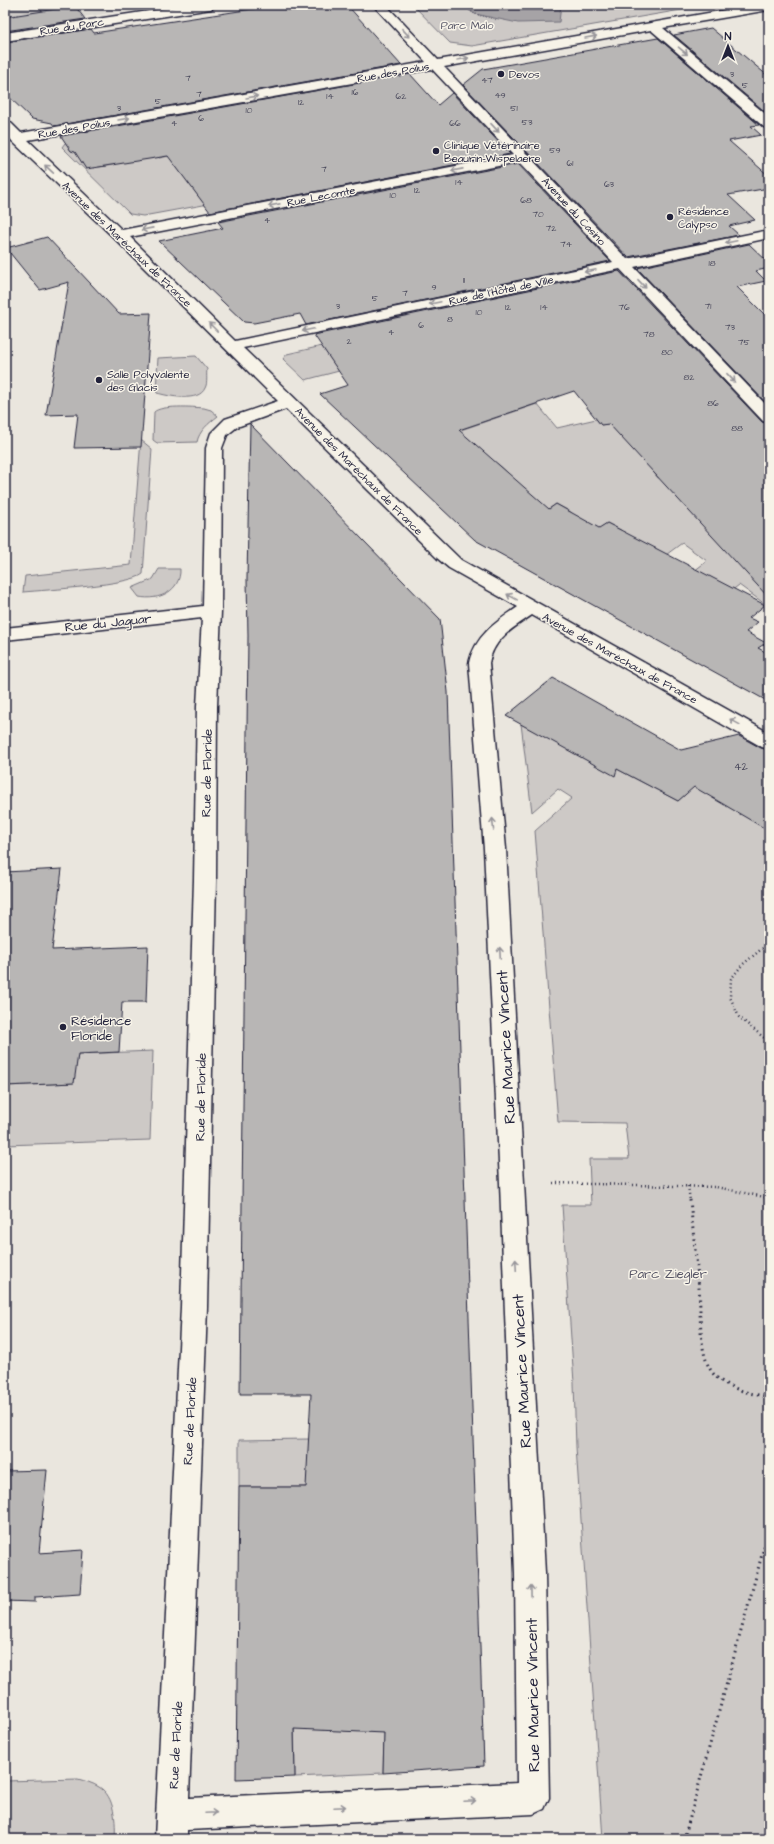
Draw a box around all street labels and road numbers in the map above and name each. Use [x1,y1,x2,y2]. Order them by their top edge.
street label: Rue du Parc [39,14,105,39]
street label: Rue des Poilus [356,59,431,86]
street label: Rue des Poilus [37,115,112,142]
street label: Avenue du Casino [538,174,610,249]
street label: Avenue des Maréchaux de France [58,178,195,311]
street label: Rue Lecomte [286,182,357,210]
street label: Rue de l'Hôtel de Ville [447,272,555,309]
street label: Avenue des Maréchaux de France [291,404,426,539]
street label: Rue du Jaguar [64,609,152,637]
street label: Avenue des Maréchaux de France [539,609,700,707]
street label: Rue de Floride [197,729,217,817]
street label: Rue Maurice Vincent [491,969,521,1125]
street label: Rue de Floride [191,1053,211,1141]
street label: Rue Maurice Vincent [507,1293,537,1449]
street label: Rue de Floride [179,1377,201,1466]
street label: Rue Maurice Vincent [521,1617,545,1772]
street label: Rue de Floride [165,1701,187,1790]

